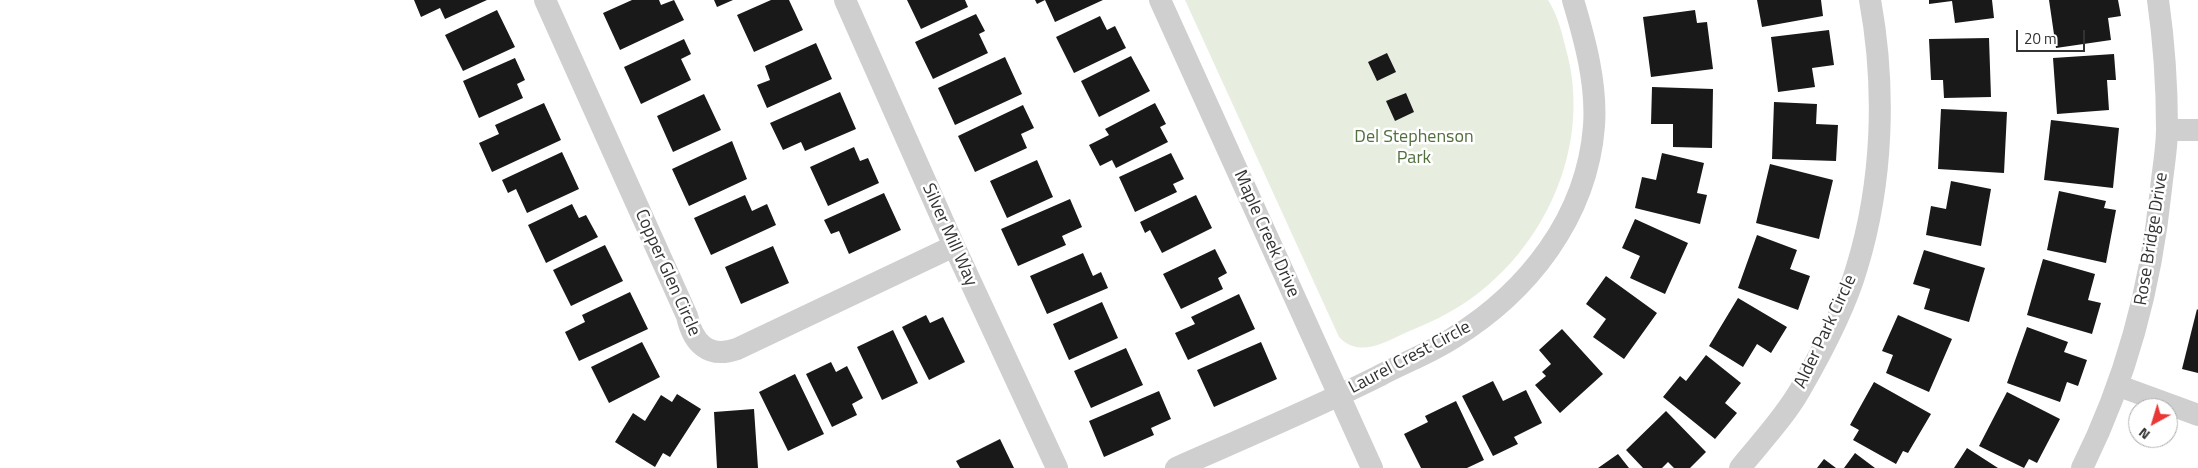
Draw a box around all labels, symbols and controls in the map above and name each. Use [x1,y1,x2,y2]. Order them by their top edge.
scale bar [2018,20,2087,52]
text: 20 m [2024,27,2057,50]
park label: Del Stephenson Park [1354,127,1474,170]
street label: Maple Creek Drive [1228,167,1304,301]
street label: Rose Bridge Drive [2131,171,2173,307]
street label: Silver Mill Way [917,180,981,290]
street label: Copper Glen Circle [629,206,705,340]
street label: Alder Park Circle [1790,272,1862,392]
street label: Laurel Crest Circle [1345,317,1475,399]
north arrow [2128,398,2178,448]
text: N [2134,423,2154,445]

